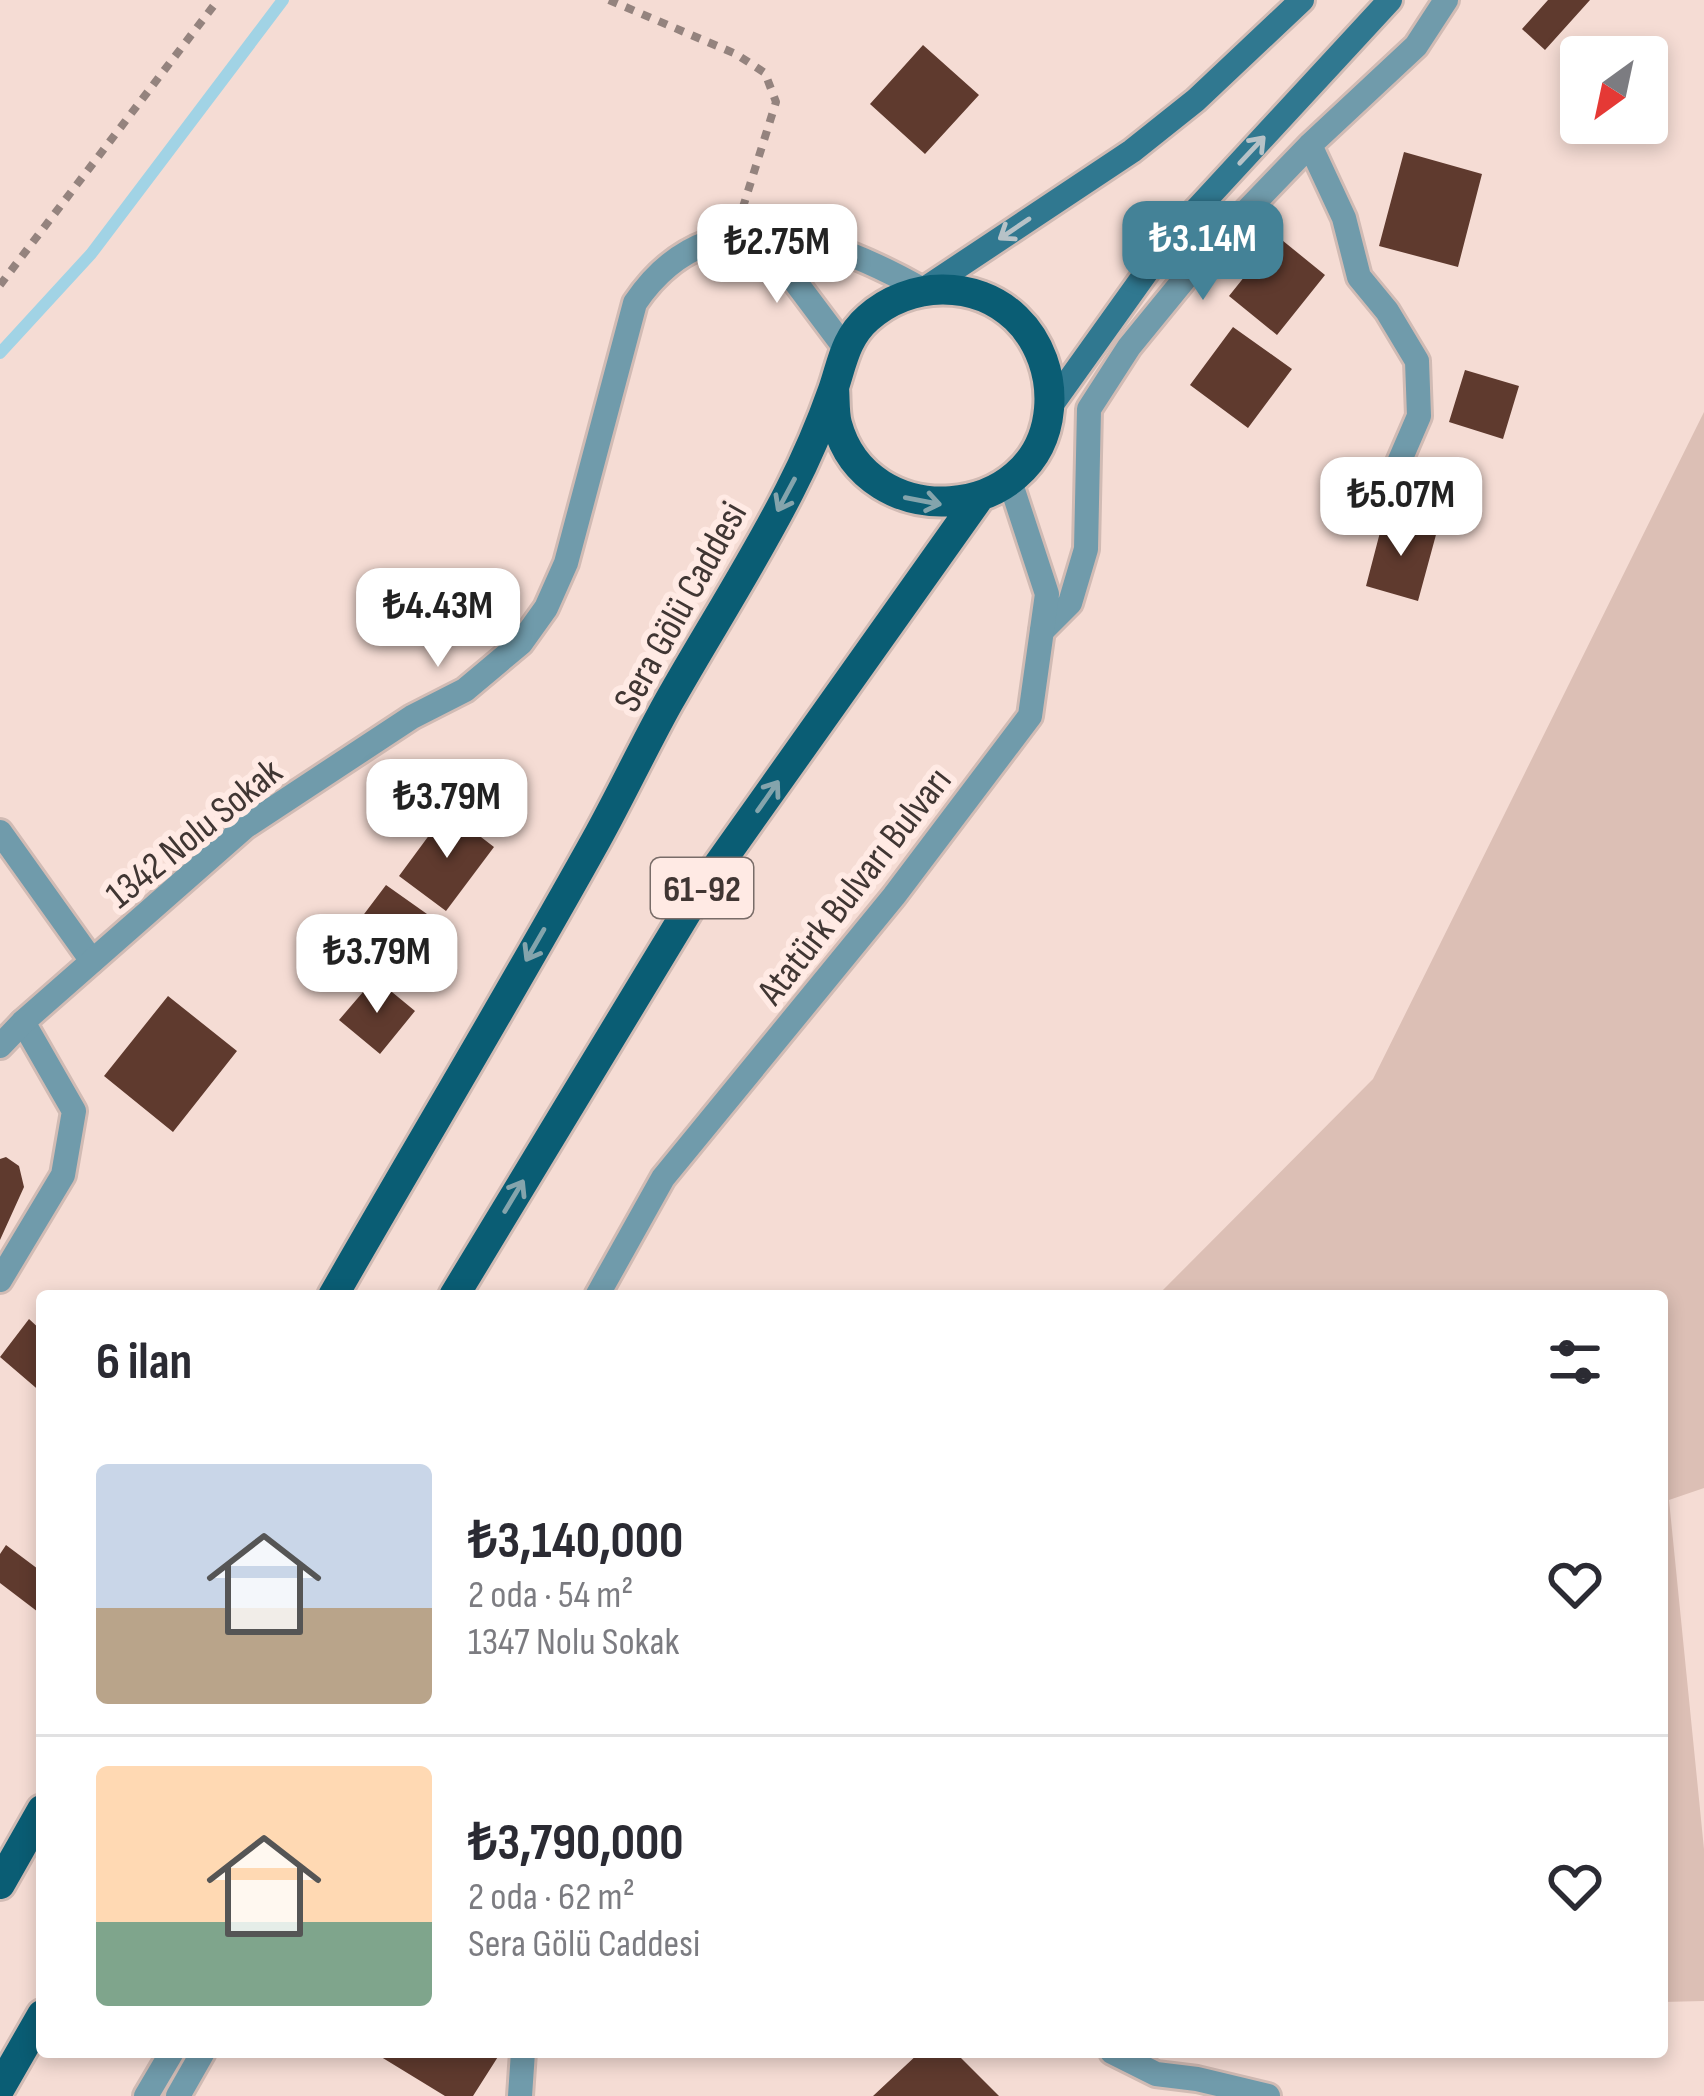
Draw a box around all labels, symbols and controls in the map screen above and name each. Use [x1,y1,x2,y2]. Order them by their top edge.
north arrow [1560,36,1668,144]
map controls [1560,36,1668,144]
one-way arrow [1237,135,1265,165]
pin: ₺3.14M [1105,201,1301,303]
pin: ₺2.75M [679,204,875,306]
one-way arrow [998,216,1032,241]
text: ₺3.14M [1149,216,1257,263]
text: ₺2.75M [724,219,830,266]
pin: ₺5.07M [1303,457,1499,559]
text: ₺5.07M [1347,472,1455,519]
one-way arrow [774,476,797,512]
one-way arrow [903,491,942,513]
street label: Sera Gölü Caddesi [604,494,758,720]
pin: ₺4.43M [340,568,536,670]
text: ₺4.43M [383,583,493,630]
street label: 1342 Nolu Sokak [97,749,292,919]
pin: ₺3.79M [349,759,545,861]
street label: Atatürk Bulvarı Bulvarı [747,759,962,1015]
text: ₺3.79M [393,774,501,821]
one-way arrow [755,780,780,813]
road number: 61-92 [651,858,753,918]
pin: ₺3.79M [279,914,475,1016]
one-way arrow [523,927,547,962]
text: ₺3.79M [323,929,431,976]
one-way arrow [502,1180,526,1214]
icon: filters [1542,1329,1608,1395]
text: 6 ilan [96,1332,192,1393]
text: ₺3,140,000 [468,1511,683,1572]
icon: home [192,1512,336,1656]
icon: heart [1542,1551,1608,1617]
text: 2 oda · 54 m² [468,1572,633,1619]
text: 1347 Nolu Sokak [468,1619,679,1666]
text: ₺3,790,000 [468,1813,684,1874]
icon: home [192,1814,336,1958]
icon: heart [1542,1853,1608,1919]
text: 2 oda · 62 m² [468,1874,635,1921]
text: Sera Gölü Caddesi [468,1921,700,1968]

